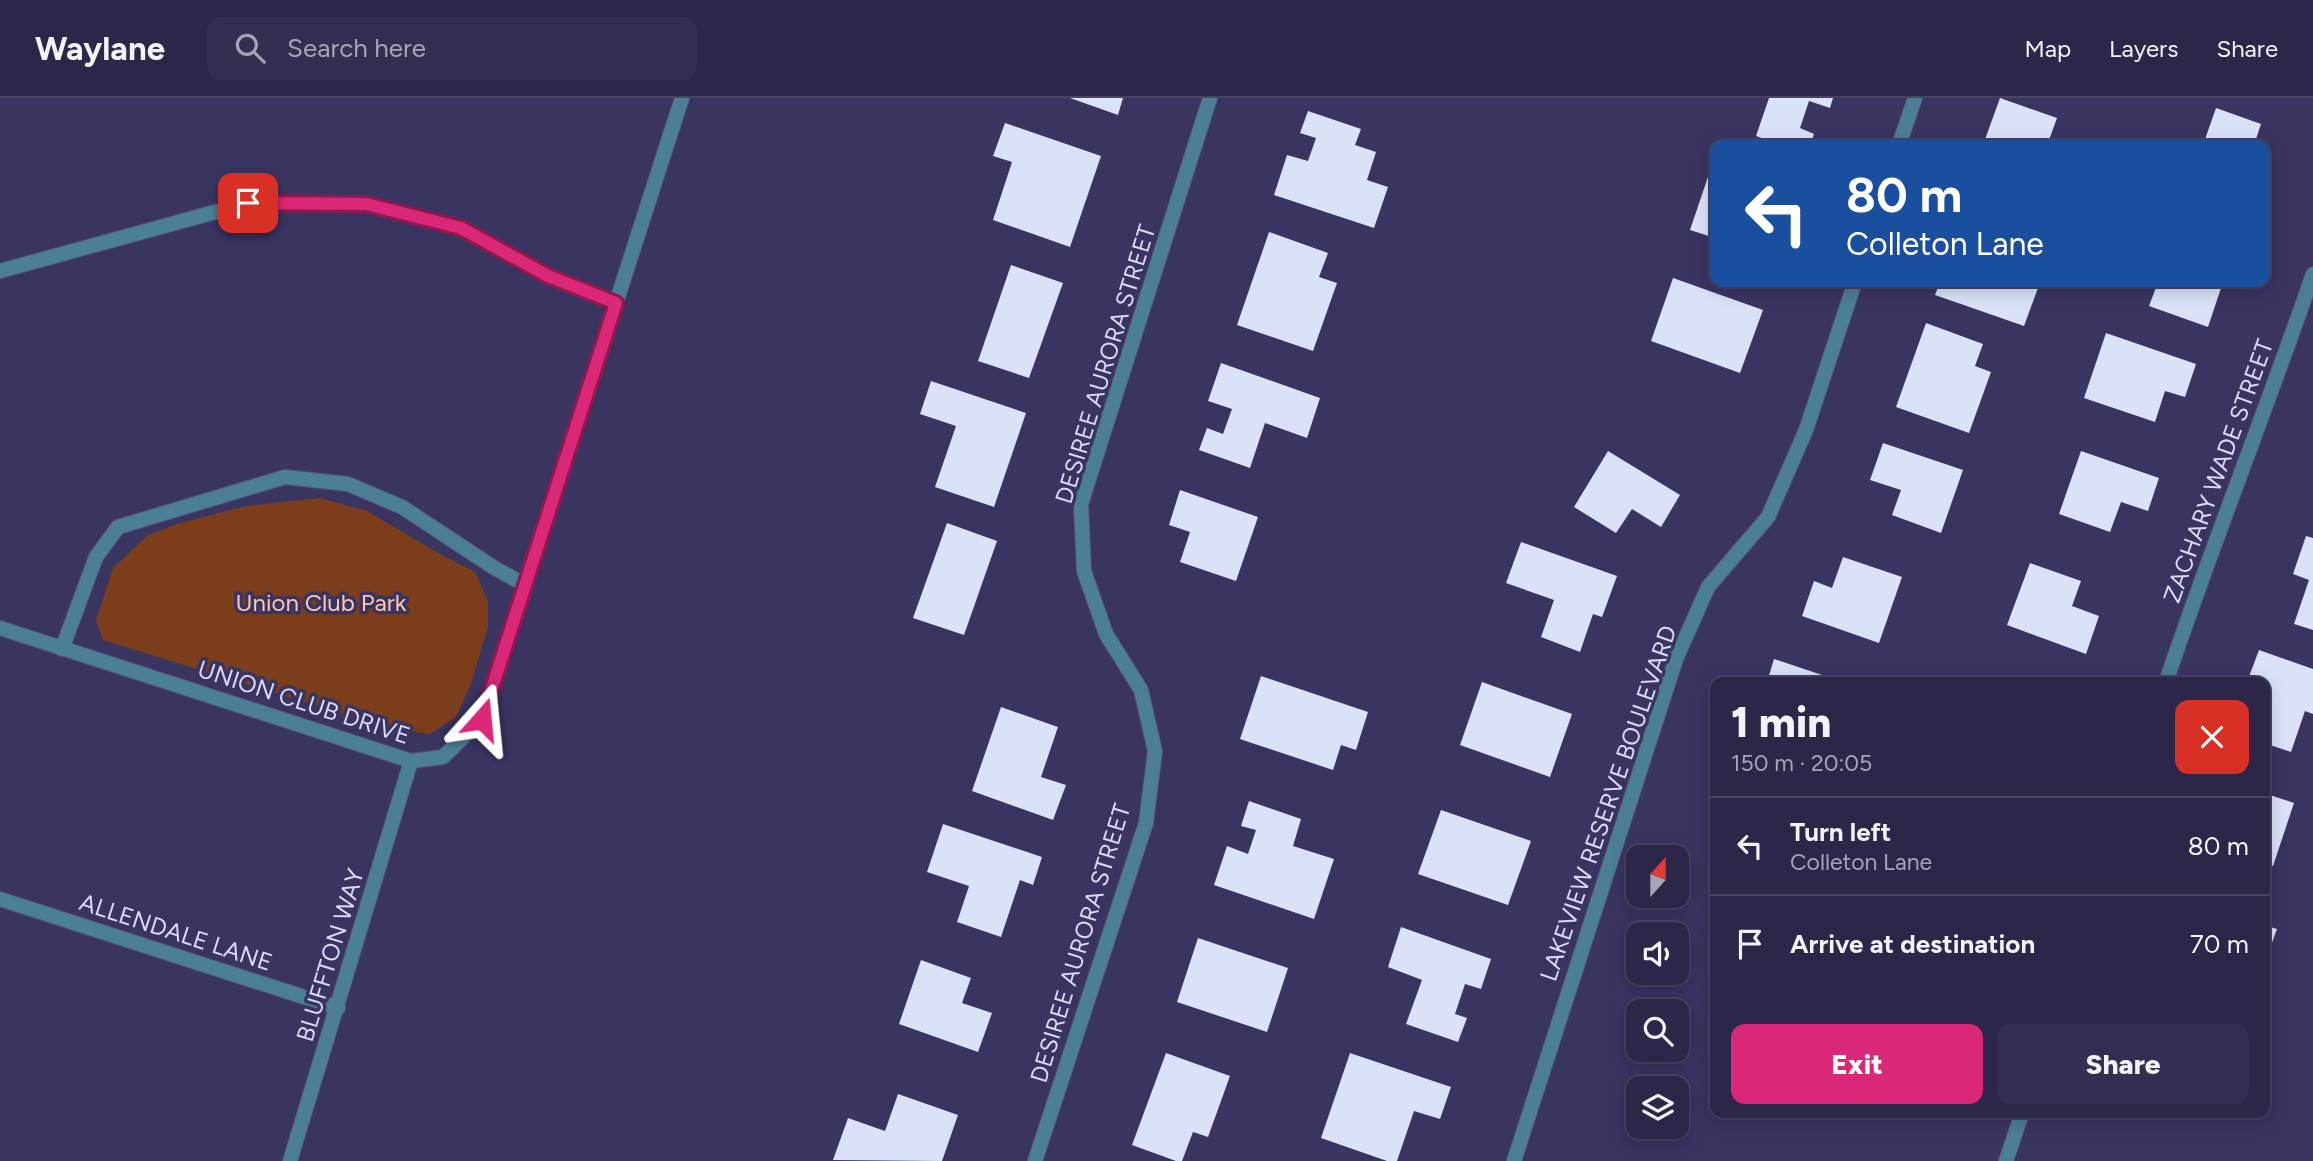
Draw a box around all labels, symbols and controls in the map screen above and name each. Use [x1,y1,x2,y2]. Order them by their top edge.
search box [207,17,697,80]
text: Waylane [35,29,165,68]
icon: search [231,29,269,67]
text: Search here [287,32,426,64]
text: Map [2024,34,2071,63]
text: Layers [2109,34,2178,63]
text: Share [2216,34,2278,63]
text: 80 m [1846,165,1962,224]
icon: left [1731,168,1822,259]
pin [218,173,278,233]
icon: arrive [229,184,267,222]
street label: DESIREE AURORA STREET [1049,221,1161,507]
text: Colleton Lane [1846,225,2044,263]
street label: ZACHARY WADE STREET [2157,335,2279,607]
park label: Union Club Park [236,588,407,617]
street label: LAKEVIEW RESERVE BOULEVARD [1533,621,1683,985]
street label: UNION CLUB DRIVE [194,654,414,750]
position arrow [445,682,519,756]
text: 1 min [1731,697,1831,748]
button: close [2175,700,2249,774]
text: 150 m · 20:05 [1731,749,1872,777]
street label: DESIREE AURORA STREET [1024,800,1136,1086]
text: Turn left [1790,816,1891,848]
icon: left [1731,827,1769,865]
text: 80 m [2188,830,2249,862]
north arrow [1626,845,1689,908]
map controls [1626,845,1689,1139]
text: Colleton Lane [1790,848,1932,876]
street label: BLUFFTON WAY [290,865,370,1045]
street label: ALLENDALE LANE [76,887,276,977]
button: sound [1626,922,1689,985]
icon: arrive [1731,925,1769,963]
text: Arrive at destination [1790,928,2035,960]
text: 70 m [2190,928,2249,960]
button: search [1626,999,1689,1062]
button: Exit [1731,1024,1983,1104]
button: Share [1997,1024,2249,1104]
button: layers [1626,1076,1689,1139]

